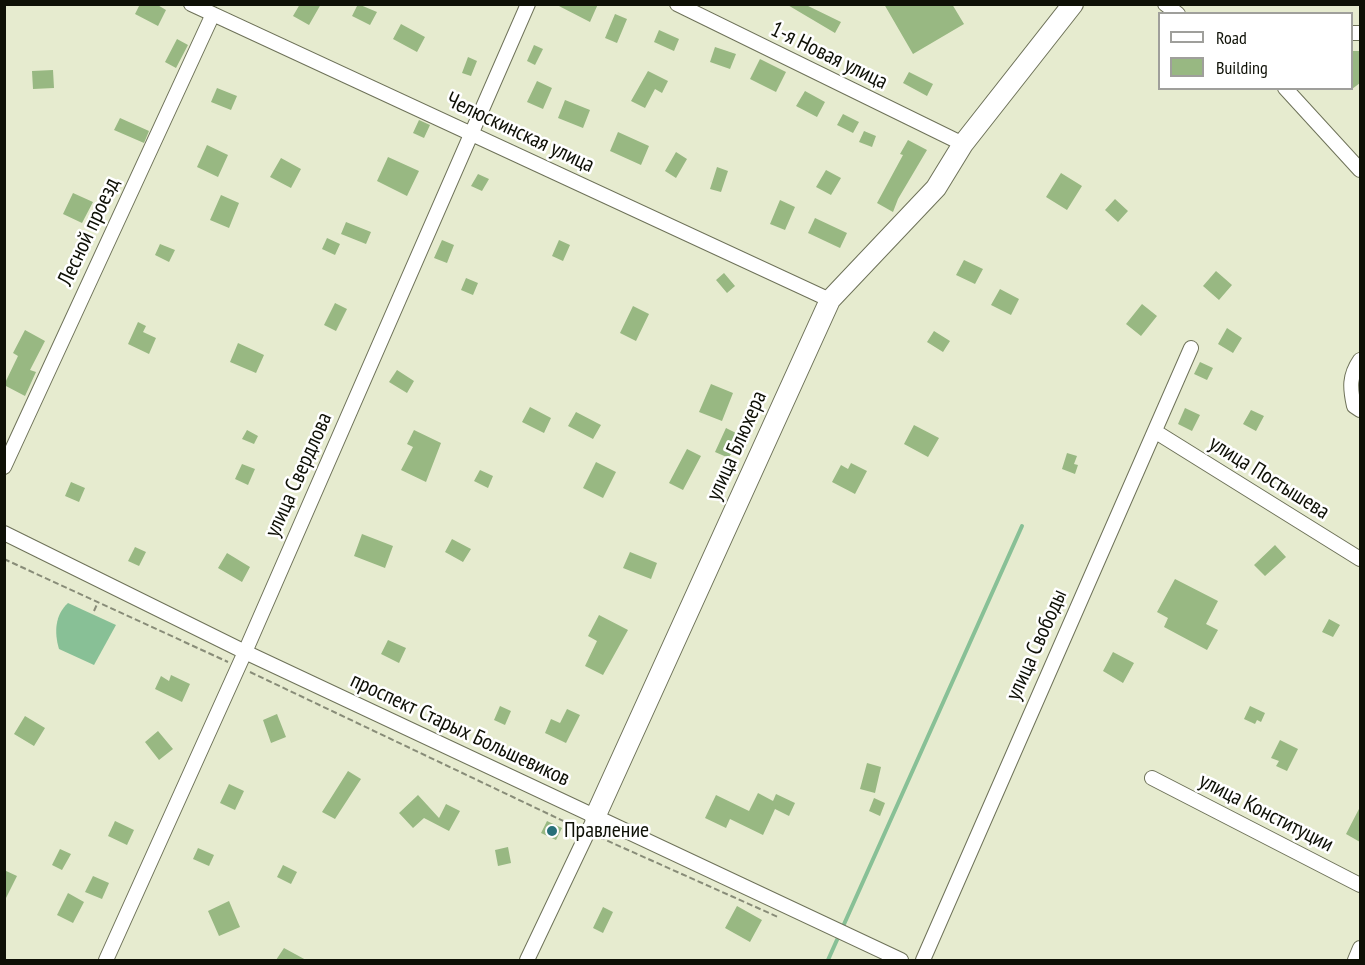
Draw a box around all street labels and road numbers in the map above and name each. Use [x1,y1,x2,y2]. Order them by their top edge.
street label: 1-я Новая улица [766,16,892,96]
street label: Челюскинская улица [442,87,598,179]
street label: Лесной проезд [52,174,126,290]
street label: улица Блюхера [701,387,773,505]
street label: улица Свердлова [260,409,338,541]
street label: улица Постышева [1204,430,1334,526]
street label: улица Свободы [1001,585,1073,705]
street label: проспект Старых Большевиков [346,668,574,792]
street label: улица Конституции [1194,768,1338,858]

